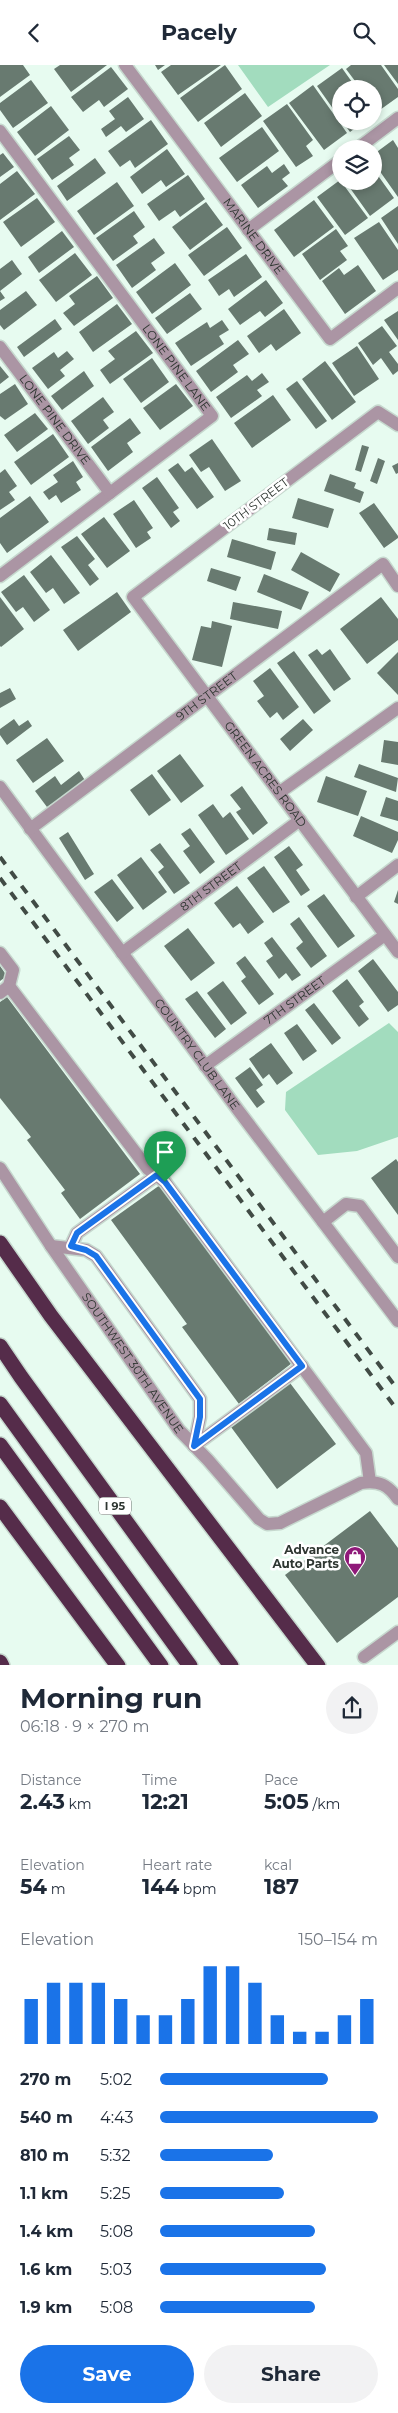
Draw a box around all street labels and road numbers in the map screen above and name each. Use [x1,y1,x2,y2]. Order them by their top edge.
street label: MARINE DRIVE [220,195,287,277]
street label: LONE PINE LANE [139,321,214,414]
street label: LONE PINE DRIVE [16,371,94,468]
street label: 10TH STREET [220,474,291,533]
street label: 9TH STREET [173,668,240,724]
street label: GREEN ACRES ROAD [221,718,310,830]
street label: 8TH STREET [177,858,244,914]
street label: 7TH STREET [261,973,328,1028]
street label: COUNTRY CLUB LANE [151,995,243,1113]
street label: SOUTHWEST 30TH AVENUE [79,1290,187,1436]
road number: I 95 [99,1497,131,1515]

